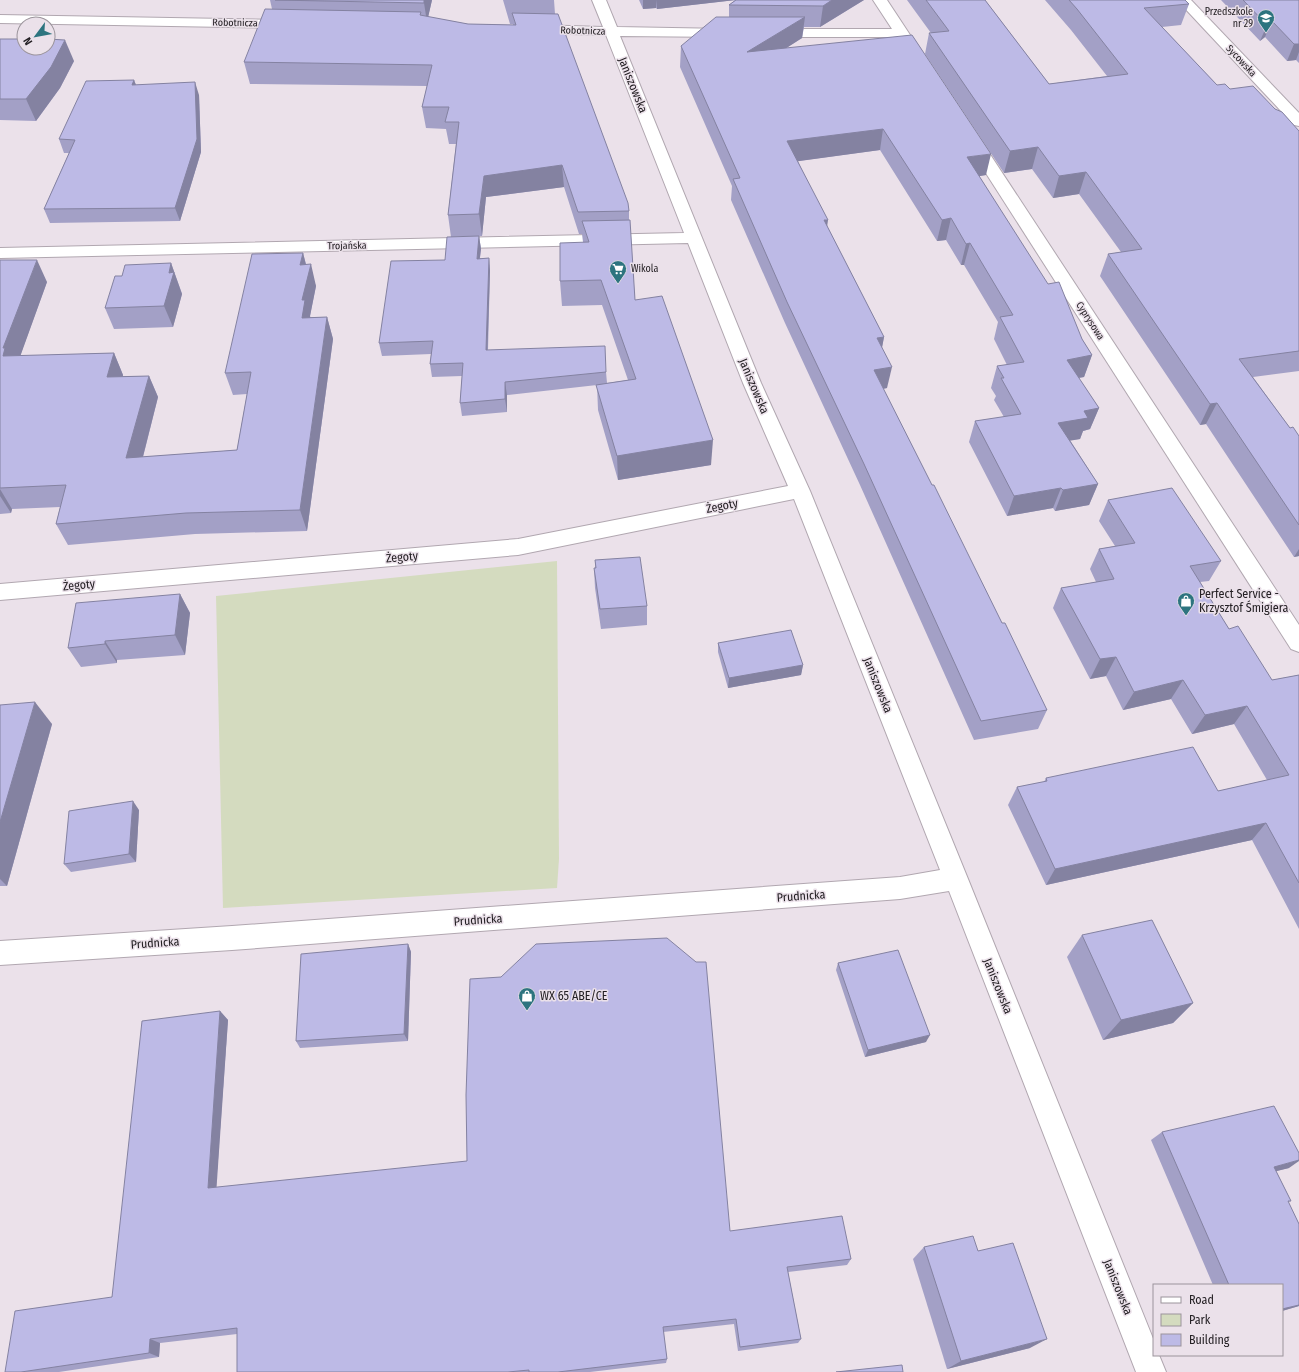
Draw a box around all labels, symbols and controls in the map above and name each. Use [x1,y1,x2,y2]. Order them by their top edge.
place label: Przedszkole nr 29 [1205,6,1253,30]
school or university icon: Przedszkole nr 29 [1256,8,1276,33]
north arrow [16,16,56,56]
street label: Robotnicza [212,17,258,29]
street label: Robotnicza [560,24,606,38]
text: N [21,35,35,47]
street label: Sycowska [1223,43,1259,79]
street label: Janiszowska [615,55,651,115]
street label: Trojańska [327,239,367,252]
supermarket icon: Wikola [608,259,628,284]
place label: Wikola [631,263,658,275]
street label: Cyprysowa [1073,300,1107,342]
street label: Janiszowska [736,356,772,416]
street label: Żegoty [705,495,740,516]
street label: Żegoty [385,548,419,565]
street label: Żegoty [62,576,96,593]
place label: Perfect Service - Krzysztof Śmigiera [1199,587,1288,615]
shop icon: Perfect Service - Krzysztof Śmigiera [1176,591,1196,616]
street label: Janiszowska [860,655,896,715]
street label: Prudnicka [776,887,826,905]
street label: Prudnicka [453,911,503,929]
street label: Prudnicka [130,934,180,952]
street label: Janiszowska [980,956,1016,1016]
shop icon: WX 65 ABE/CE [517,986,537,1011]
place label: WX 65 ABE/CE [540,989,608,1003]
street label: Janiszowska [1100,1257,1136,1317]
legend [1153,1284,1283,1356]
text: Road [1189,1293,1214,1307]
text: Park [1189,1313,1211,1327]
text: Building [1189,1333,1230,1347]

